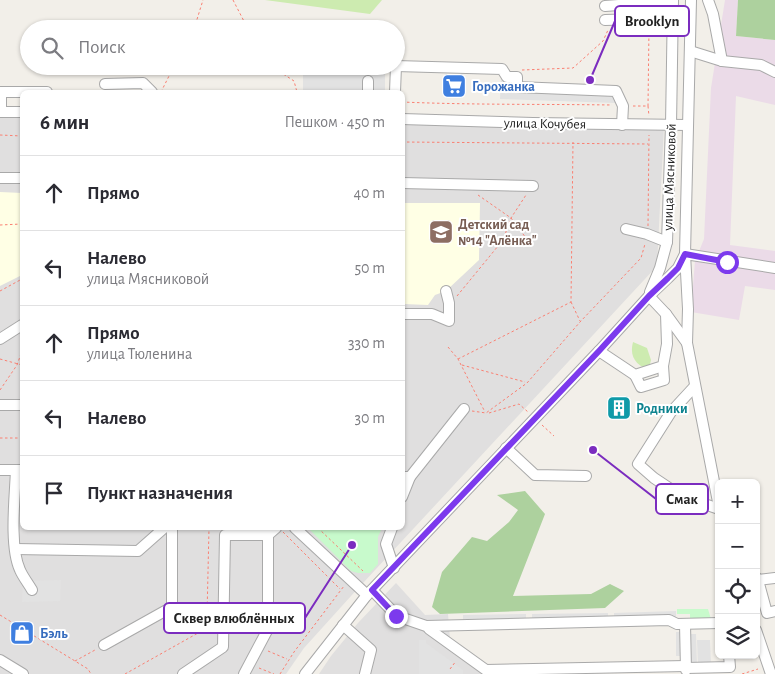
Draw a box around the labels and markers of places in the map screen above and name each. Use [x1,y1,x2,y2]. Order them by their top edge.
callout: Brooklyn [615,6,689,36]
supermarket icon: Горожанка [441,73,467,99]
place label: Горожанка [472,80,535,94]
place label: Детский сад №14 "Алёнка" [458,218,537,248]
school or university icon: Детский сад №14 "Алёнка" [428,219,454,245]
building icon: Родники [606,395,632,421]
place label: Родники [636,402,688,416]
callout: Смак [656,484,708,514]
callout: Сквер влюблённых [164,603,305,633]
shop icon: Бэль [9,620,35,646]
place label: Бэль [40,627,68,641]

